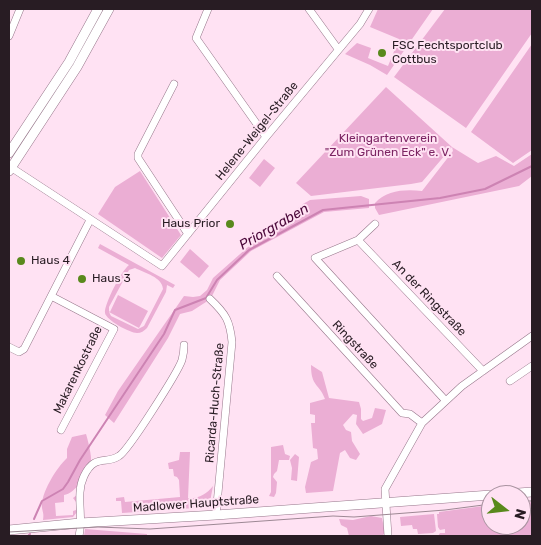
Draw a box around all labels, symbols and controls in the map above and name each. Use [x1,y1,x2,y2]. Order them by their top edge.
place label: FSC Fechtsportclub Cottbus [392,39,503,67]
marker: FSC Fechtsportclub Cottbus [376,47,388,59]
street label: Helene-Weigel-Straße [213,79,301,183]
park label: Kleingartenverein "Zum Grünen Eck" e. V. [325,132,451,160]
water label: Priorgraben [236,200,312,254]
place label: Haus Prior [162,217,220,231]
marker: Haus Prior [224,218,236,230]
place label: Haus 4 [31,254,70,268]
marker: Haus 4 [15,255,27,267]
street label: An der Ringstraße [389,257,469,339]
place label: Haus 3 [92,272,131,286]
marker: Haus 3 [76,273,88,285]
street label: Ringstraße [329,318,381,372]
street label: Makarenkostraße [51,324,105,416]
street label: Ricarda-Huch-Straße [203,342,227,464]
north arrow [481,485,531,535]
street label: Madlower Hauptstraße [132,492,260,516]
text: N [510,507,530,521]

